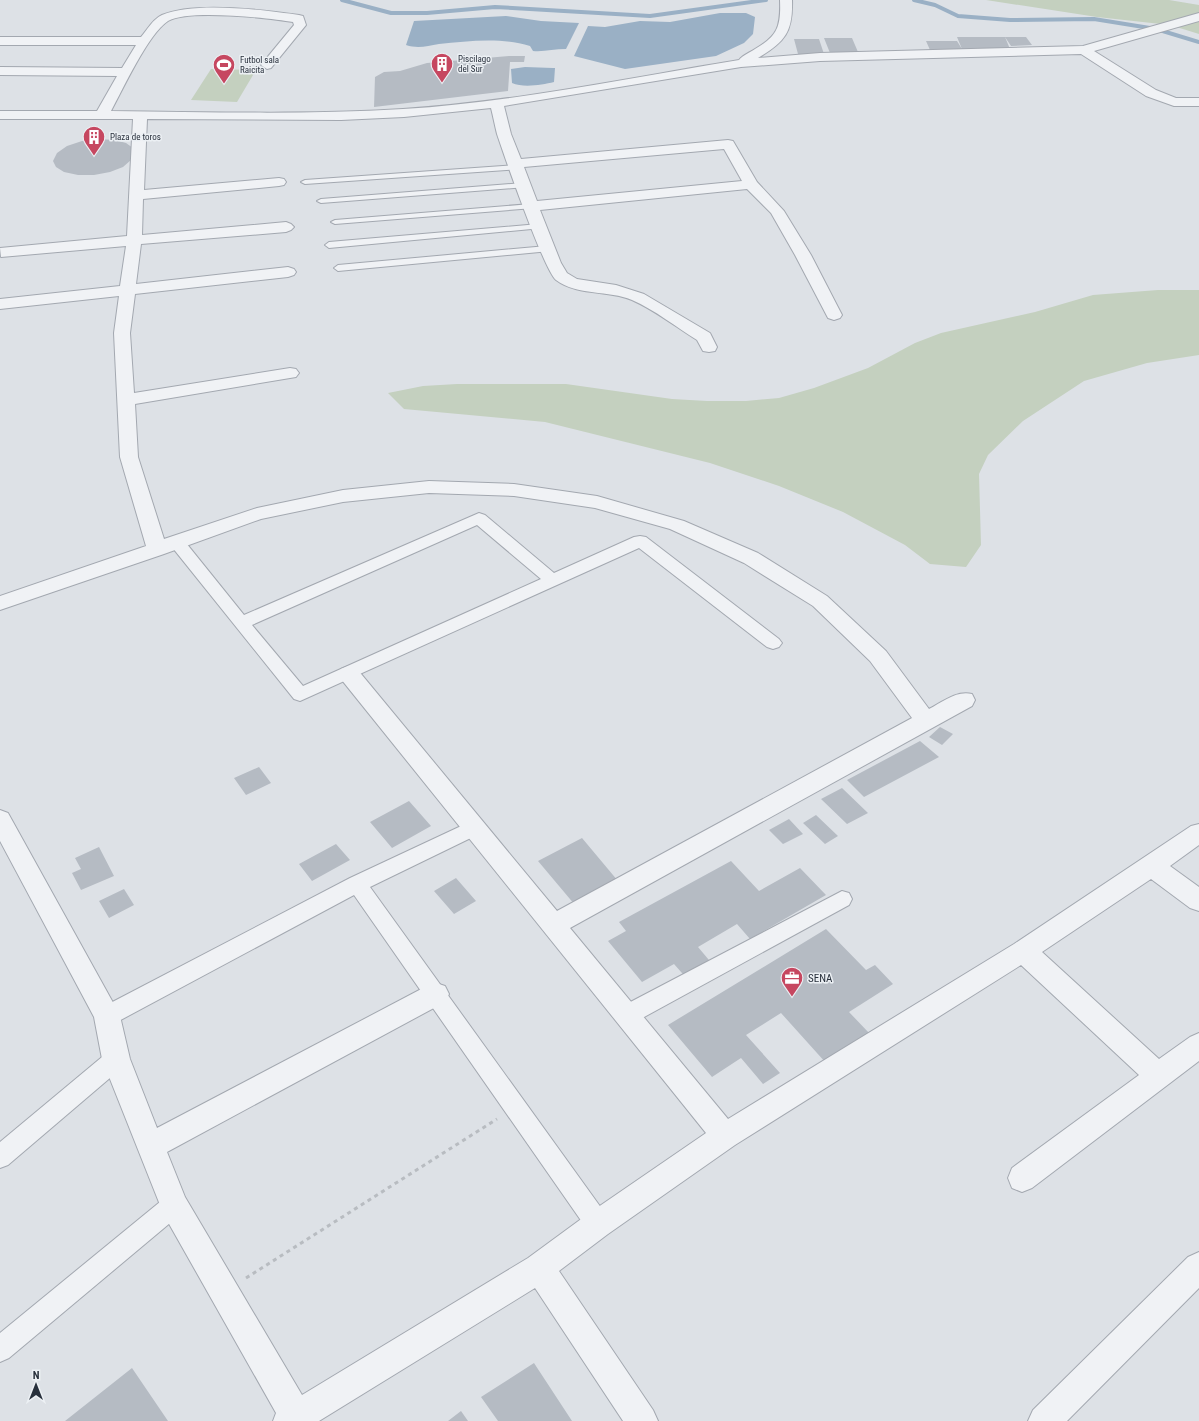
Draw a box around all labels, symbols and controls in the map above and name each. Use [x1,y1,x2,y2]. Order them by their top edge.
building icon: Piscilago del Sur [429,51,455,84]
sports icon: Futbol sala Raicita [211,52,237,85]
place label: Piscilago del Sur [458,54,491,74]
place label: Futbol sala Raicita [240,55,279,75]
building icon: Plaza de toros [81,124,107,157]
place label: Plaza de toros [110,132,161,142]
office icon: SENA [779,965,805,998]
place label: SENA [808,972,833,985]
north arrow [16,1365,56,1405]
text: N [33,1369,40,1382]

